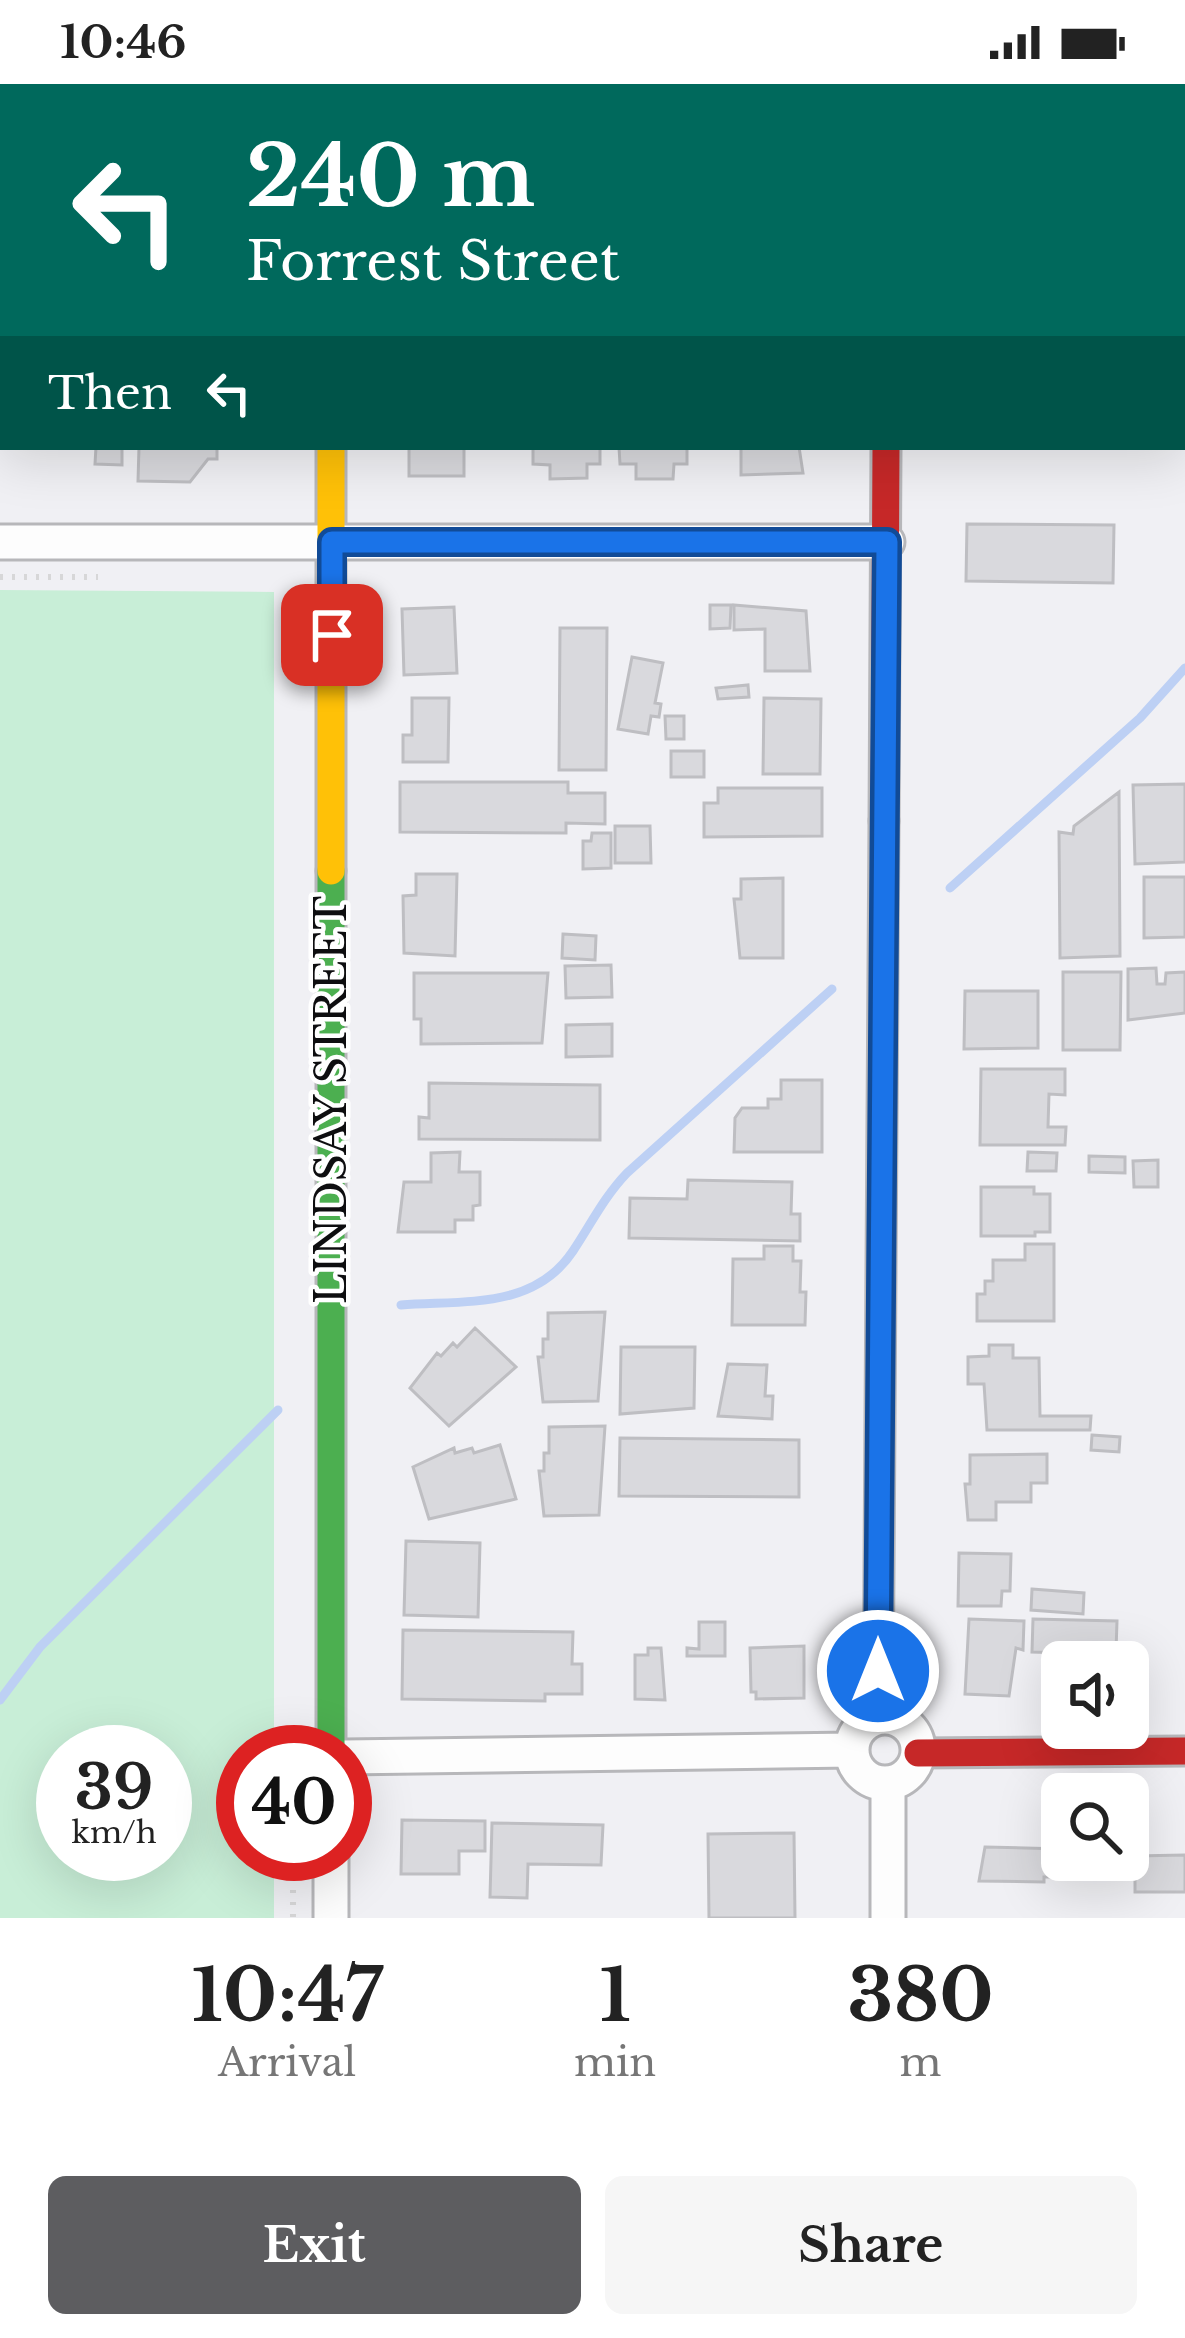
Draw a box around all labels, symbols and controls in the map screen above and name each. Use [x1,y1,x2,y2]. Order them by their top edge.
text: 10:46 [60,14,187,70]
text: 240 m [246,125,535,229]
icon: left [48,132,204,288]
text: Forrest Street [246,228,620,295]
icon: left [196,360,262,426]
text: Then [48,365,172,421]
pin [281,584,383,686]
icon: arrive [299,602,365,668]
street label: LINDSAY STREET [305,896,357,1304]
position arrow [815,1608,941,1734]
map controls [1041,1641,1149,1881]
button: sound [1041,1641,1149,1749]
speed limit sign: 40 [216,1725,372,1881]
text: 39 [75,1751,153,1825]
button: search [1041,1773,1149,1881]
text: km/h [71,1814,157,1851]
text: 10:47 [191,1951,383,2040]
text: 1 [599,1951,631,2040]
text: 380 [848,1951,994,2040]
text: Arrival [218,2038,356,2087]
text: min [574,2038,656,2087]
text: m [900,2038,941,2087]
button: Exit [48,2176,581,2314]
button: Share [605,2176,1137,2314]

